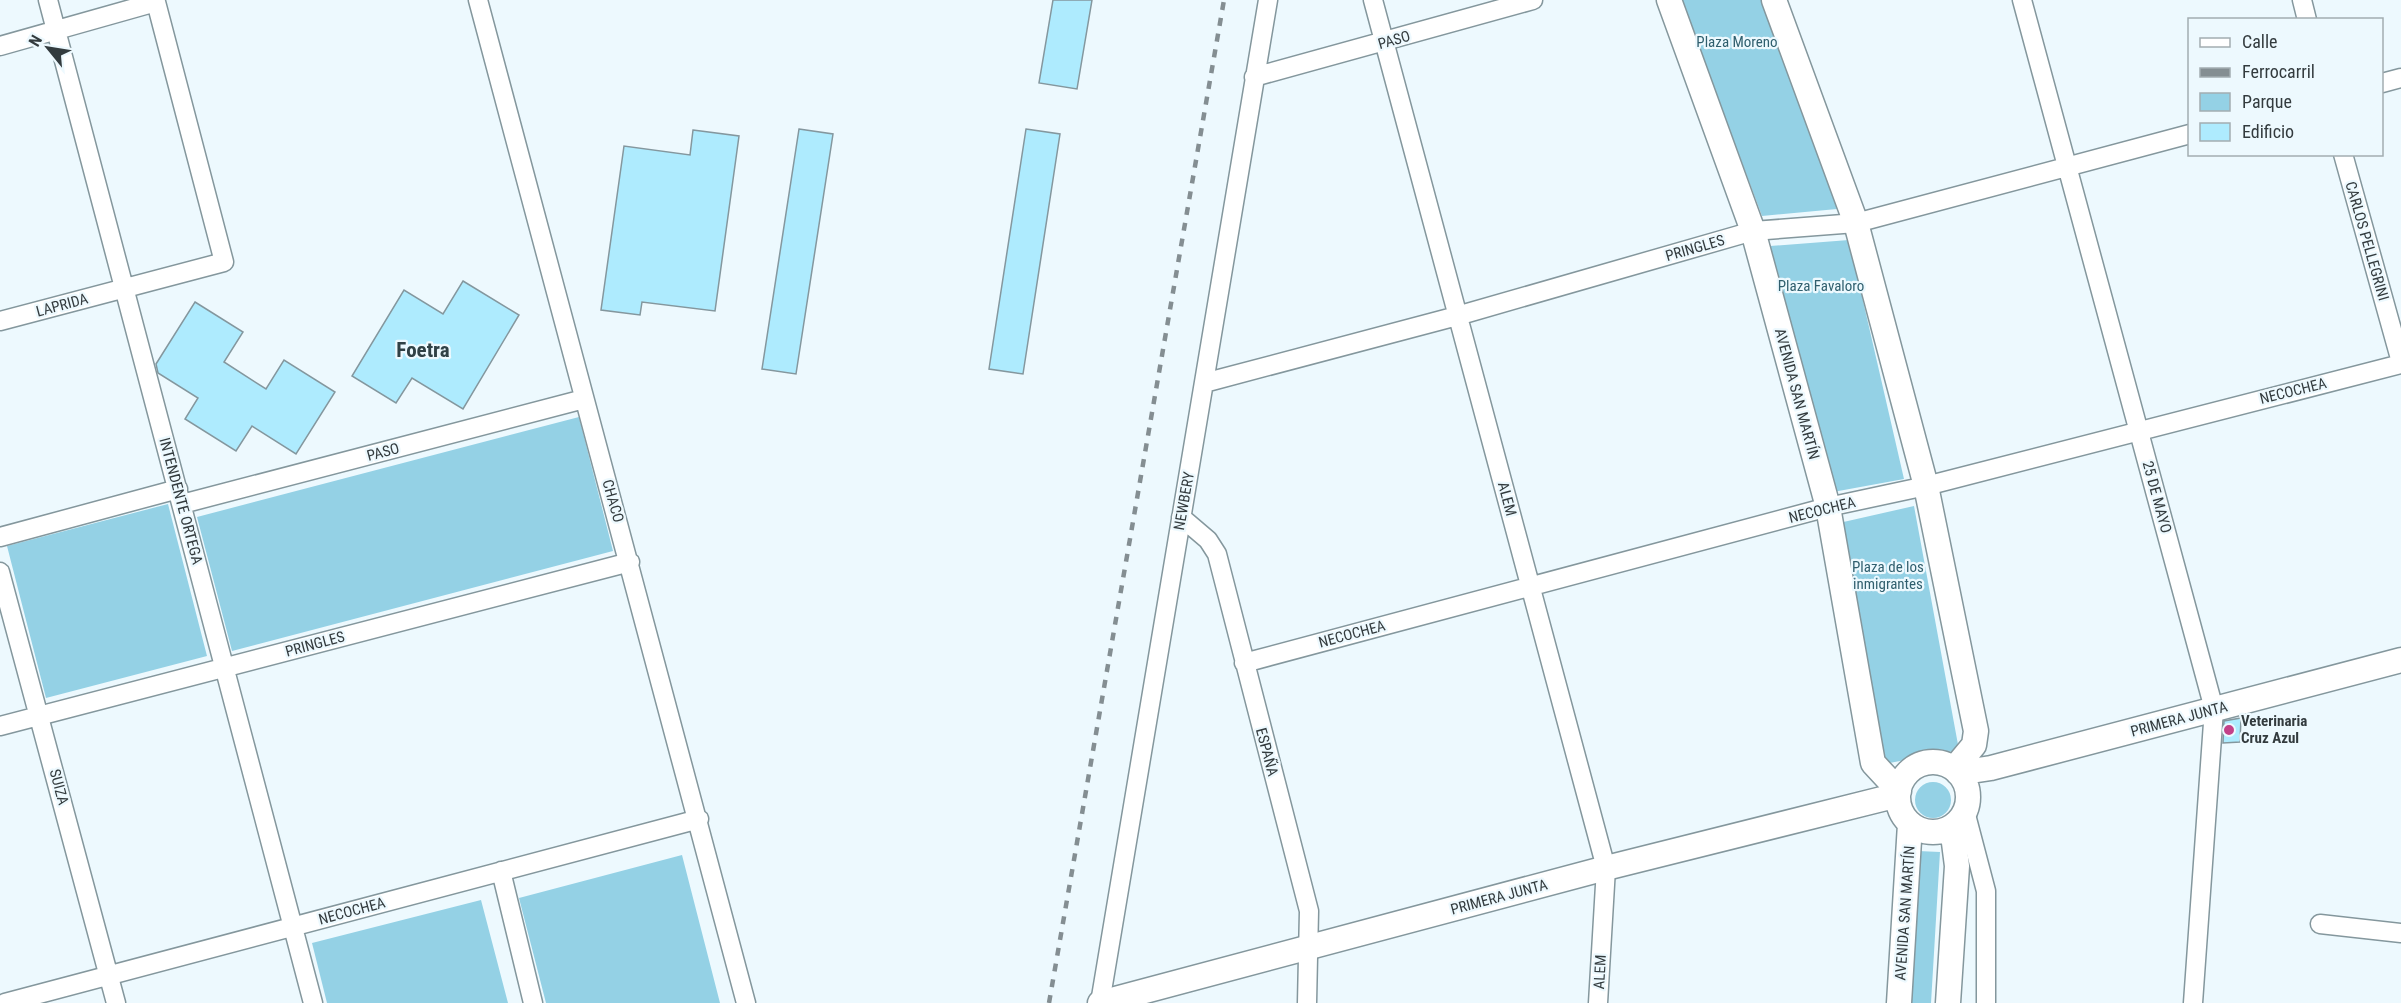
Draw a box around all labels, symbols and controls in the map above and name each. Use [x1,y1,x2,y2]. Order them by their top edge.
north arrow [18,18,78,78]
legend [2188,18,2383,156]
street label: PASO [1376,27,1412,53]
text: Calle [2242,31,2278,52]
text: N [25,32,46,50]
park label: Plaza Moreno [1696,33,1778,51]
text: Ferrocarril [2242,61,2315,82]
text: Parque [2242,91,2292,112]
text: Edificio [2242,121,2294,142]
street label: CARLOS PELLEGRINI [2341,179,2393,303]
street label: PRINGLES [1663,231,1727,265]
park label: Plaza Favaloro [1778,277,1864,295]
street label: LAPRIDA [34,289,90,321]
street label: AVENIDA SAN MARTÍN [1771,327,1823,461]
district label: Foetra [396,338,450,362]
street label: NECOCHEA [2258,374,2329,408]
street label: INTENDENTE ORTEGA [155,436,207,567]
street label: PASO [365,439,401,465]
street label: 25 DE MAYO [2139,459,2175,535]
street label: NEWBERY [1170,470,1198,532]
street label: CHACO [598,477,628,525]
street label: ALEM [1494,480,1520,518]
street label: NECOCHEA [1787,493,1858,527]
park label: Plaza de los inmigrantes [1852,558,1924,593]
street label: NECOCHEA [1317,616,1388,652]
street label: PRINGLES [283,627,347,661]
street label: PRIMERA JUNTA [2129,697,2230,741]
place label: Veterinaria Cruz Azul [2241,712,2307,747]
marker: Veterinaria Cruz Azul [2222,723,2236,737]
street label: ESPAÑA [1252,726,1282,778]
street label: SUIZA [46,767,73,807]
street label: AVENIDA SAN MARTÍN [1891,845,1919,981]
street label: PRIMERA JUNTA [1449,875,1550,919]
street label: NECOCHEA [317,893,388,929]
street label: ALEM [1590,954,1610,990]

